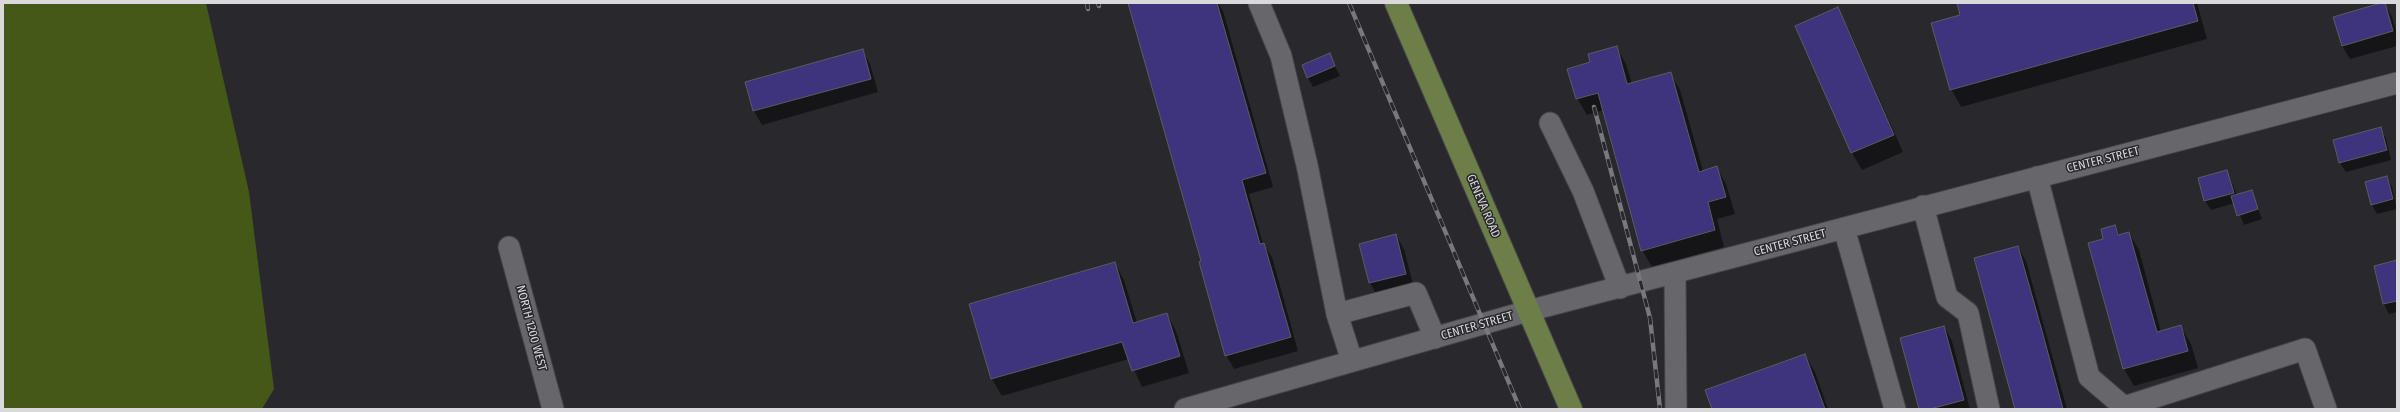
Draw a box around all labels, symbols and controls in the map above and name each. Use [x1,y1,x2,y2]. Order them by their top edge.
street label: CENTER STREET [2065,144,2141,176]
street label: GENEVA ROAD [1463,172,1503,240]
street label: CENTER STREET [1752,226,1828,260]
street label: NORTH 1200 WEST [513,284,549,372]
street label: CENTER STREET [1439,309,1515,343]

